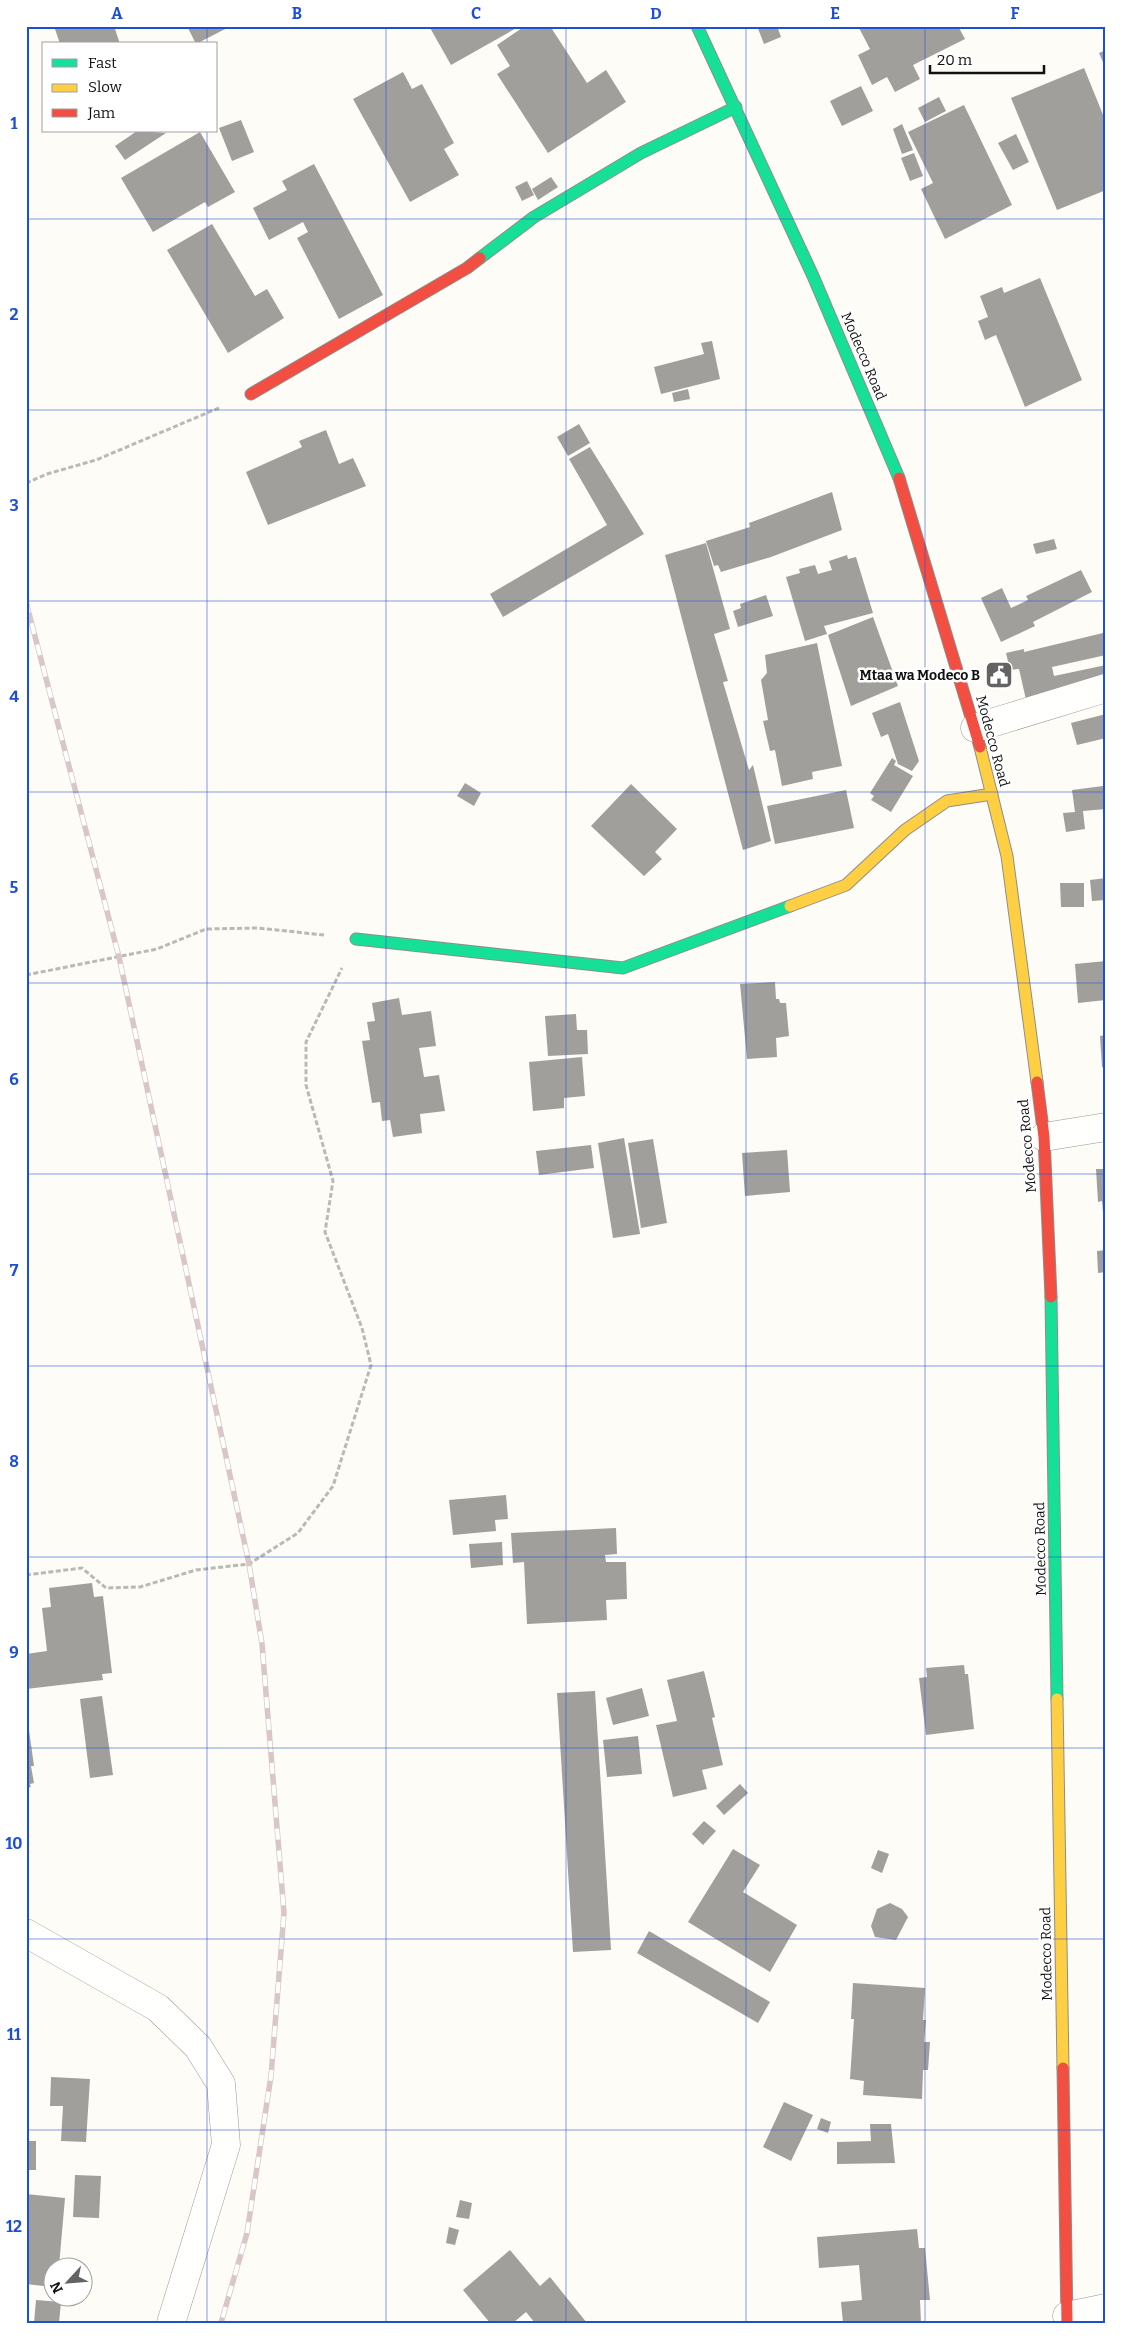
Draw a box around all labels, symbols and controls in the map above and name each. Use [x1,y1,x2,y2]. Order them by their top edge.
text: A [111,4,123,23]
text: B [292,4,302,23]
text: C [471,4,481,23]
text: D [650,4,662,23]
text: E [830,4,840,23]
text: F [1011,4,1020,23]
legend [42,42,218,132]
scale bar [930,42,1043,74]
text: 20 m [937,51,973,69]
text: Fast [88,54,117,72]
text: Slow [88,78,123,96]
text: Jam [87,104,116,122]
text: 1 [11,114,18,133]
text: 2 [9,305,19,324]
street label: Modecco Road [837,310,890,403]
text: 3 [9,496,19,515]
public building icon: Mtaa wa Modeco B [984,660,1014,690]
place label: Mtaa wa Modeco B [859,667,980,684]
text: 4 [9,687,19,706]
street label: Modecco Road [972,694,1013,789]
text: 5 [10,878,19,897]
text: 6 [9,1070,19,1089]
street label: Modecco Road [1015,1098,1040,1193]
text: 7 [10,1261,19,1280]
text: 8 [9,1452,19,1471]
street label: Modecco Road [1031,1502,1050,1596]
text: 9 [9,1643,19,1662]
text: 10 [5,1834,23,1853]
street label: Modecco Road [1037,1907,1056,2001]
text: 11 [7,2025,21,2044]
text: 12 [6,2217,22,2236]
north arrow [42,2256,92,2306]
text: N [47,2279,67,2296]

